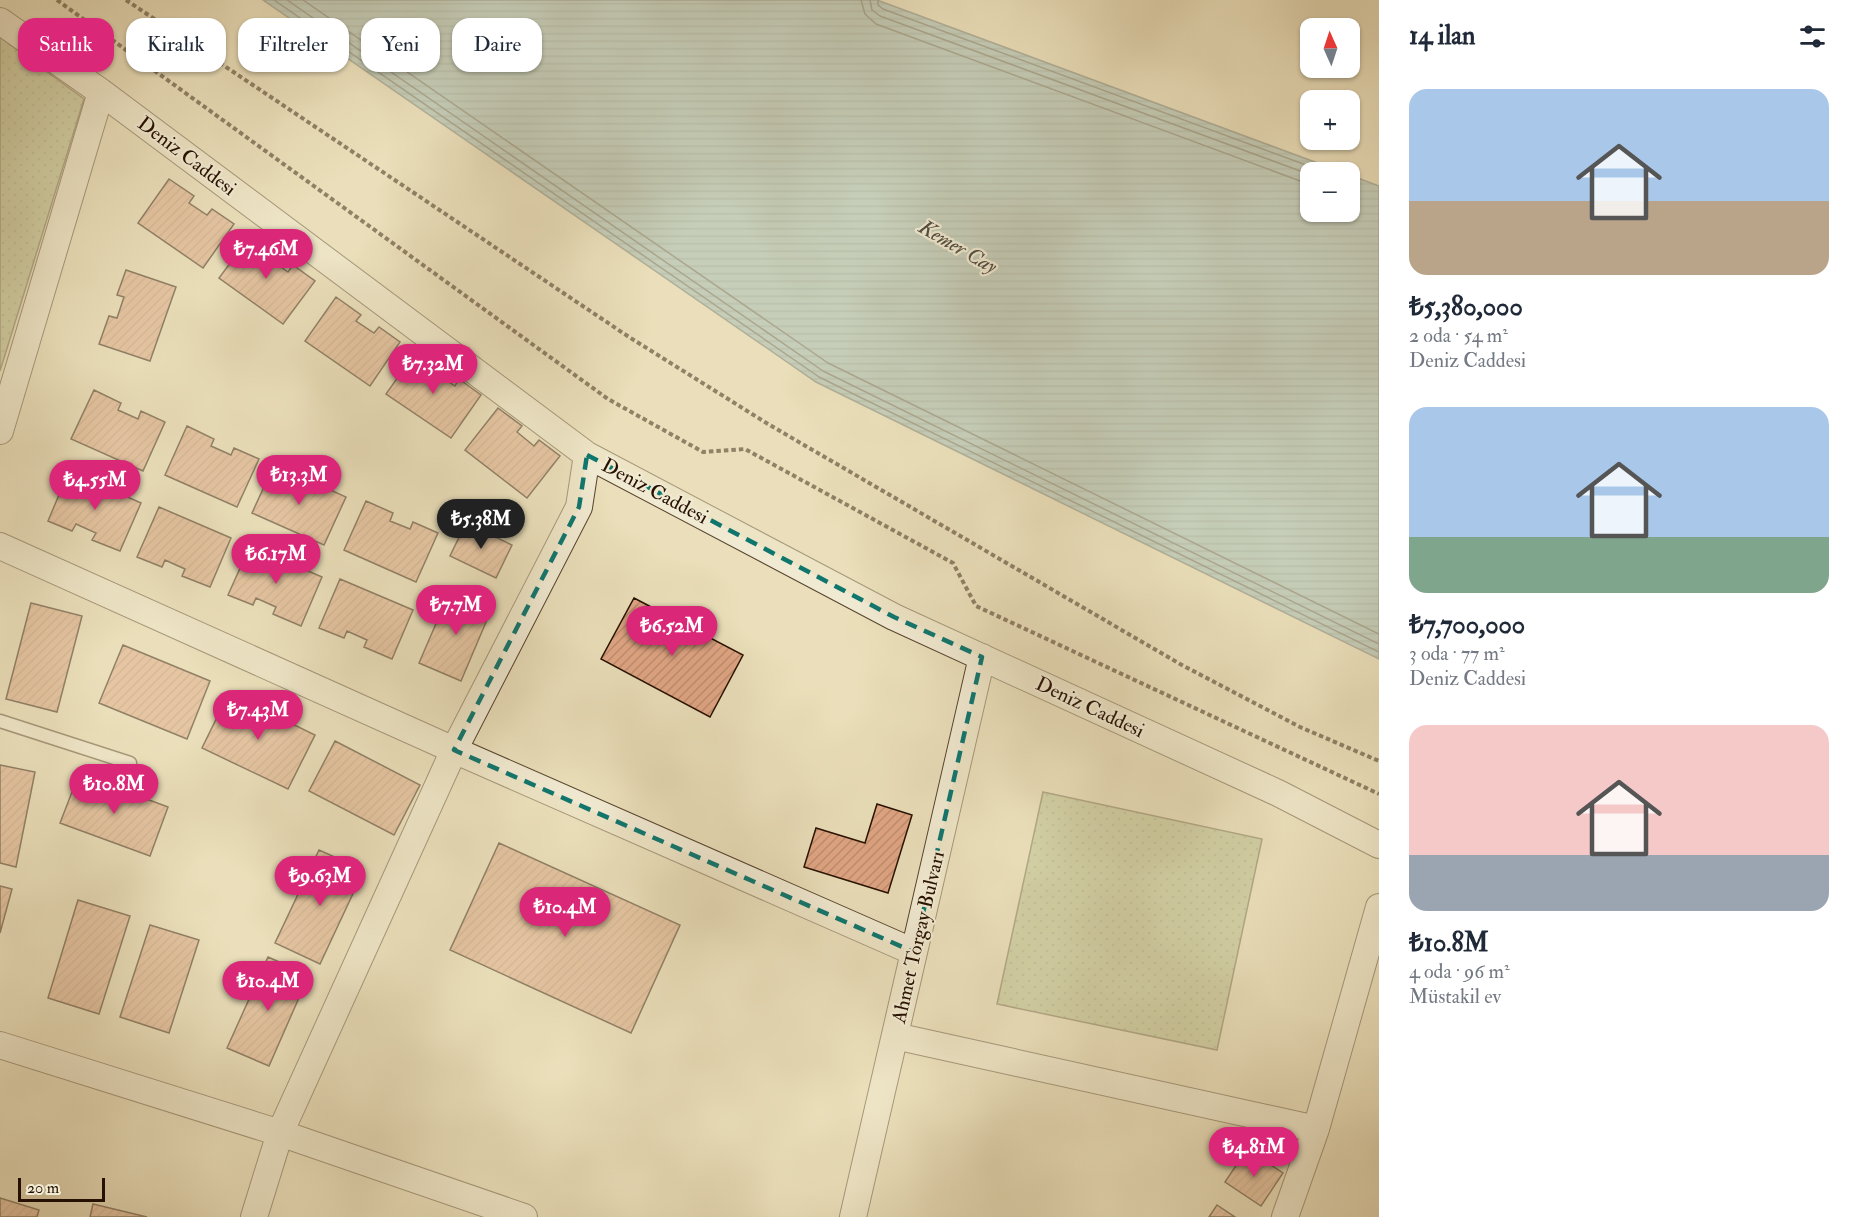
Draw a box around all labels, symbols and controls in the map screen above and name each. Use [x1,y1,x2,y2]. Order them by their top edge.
chip: Satılık [18,18,114,72]
chip: Kiralık [126,18,226,72]
chip: Filtreler [238,18,349,72]
chip: Yeni [361,18,440,72]
chip: Daire [452,18,542,72]
north arrow [1300,18,1360,78]
map controls [1300,18,1360,222]
text: 14 ilan [1409,20,1475,52]
icon: filters [1796,20,1829,53]
button: + [1300,90,1360,150]
street label: Deniz Caddesi [133,111,241,201]
icon: home [1565,128,1673,236]
button: − [1300,162,1360,222]
water label: Kemer Cay [913,213,1003,281]
pin: ₺7.46M [217,229,315,280]
text: ₺7.46M [234,236,298,261]
text: ₺5,380,000 [1409,291,1523,323]
text: 2 oda · 54 m² [1409,323,1508,348]
pin: ₺7.32M [384,344,482,395]
text: Deniz Caddesi [1409,348,1526,373]
text: ₺7.32M [402,351,464,376]
icon: home [1565,446,1673,554]
street label: Deniz Caddesi [597,452,713,530]
pin: ₺13.3M [250,455,348,506]
pin: ₺4.55M [46,460,144,511]
text: ₺13.3M [270,462,328,487]
text: ₺4.55M [63,467,127,492]
pin: ₺5.38M [432,499,530,550]
text: ₺5.38M [451,506,511,531]
pin: ₺6.17M [227,534,325,585]
text: ₺6.17M [245,541,307,566]
pin: ₺7.7M [414,585,498,636]
text: ₺7.7M [430,592,482,617]
pin: ₺6.52M [623,606,721,657]
text: ₺7,700,000 [1409,609,1525,641]
text: ₺6.52M [640,613,704,638]
text: 3 oda · 77 m² [1409,641,1505,666]
text: Deniz Caddesi [1409,666,1526,691]
street label: Deniz Caddesi [1032,671,1148,743]
pin: ₺7.43M [209,690,307,741]
text: ₺7.43M [227,697,289,722]
pin: ₺10.8M [65,764,163,815]
icon: home [1565,764,1673,872]
text: ₺10.8M [83,771,145,796]
street label: Ahmet Torgay Bulvarı [886,848,950,1026]
pin: ₺9.63M [271,856,369,907]
text: ₺9.63M [289,863,351,888]
pin: ₺10.4M [516,887,614,938]
text: ₺10.4M [533,894,597,919]
text: ₺10.8M [1409,927,1489,959]
text: 4 oda · 96 m² [1409,959,1510,984]
pin: ₺10.4M [219,961,317,1012]
text: ₺10.4M [236,968,300,993]
text: Müstakil ev [1409,984,1501,1009]
pin: ₺4.81M [1205,1127,1303,1178]
text: ₺4.81M [1223,1134,1285,1159]
scale bar [18,1175,105,1202]
text: 20 m [27,1178,59,1198]

